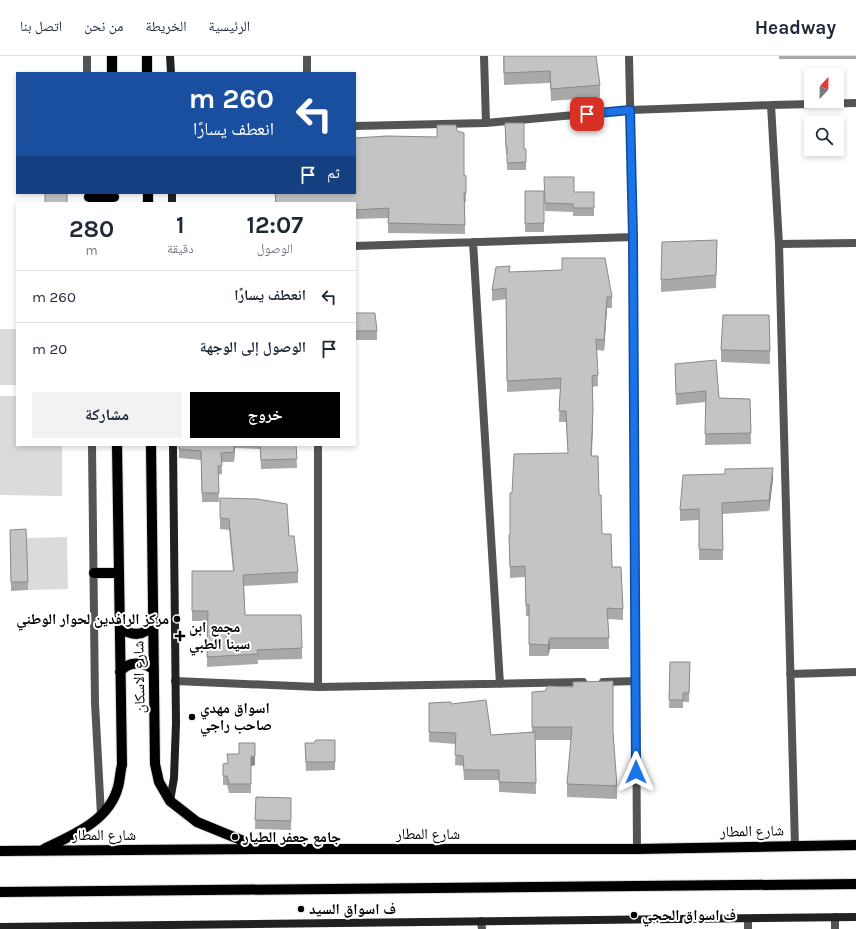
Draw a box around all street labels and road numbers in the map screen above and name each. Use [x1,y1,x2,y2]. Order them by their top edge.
street label: شارع الاسكان [129,640,150,714]
street label: شارع المطار [719,821,784,842]
street label: شارع المطار [395,825,460,844]
street label: شارع المطار [71,826,136,845]

